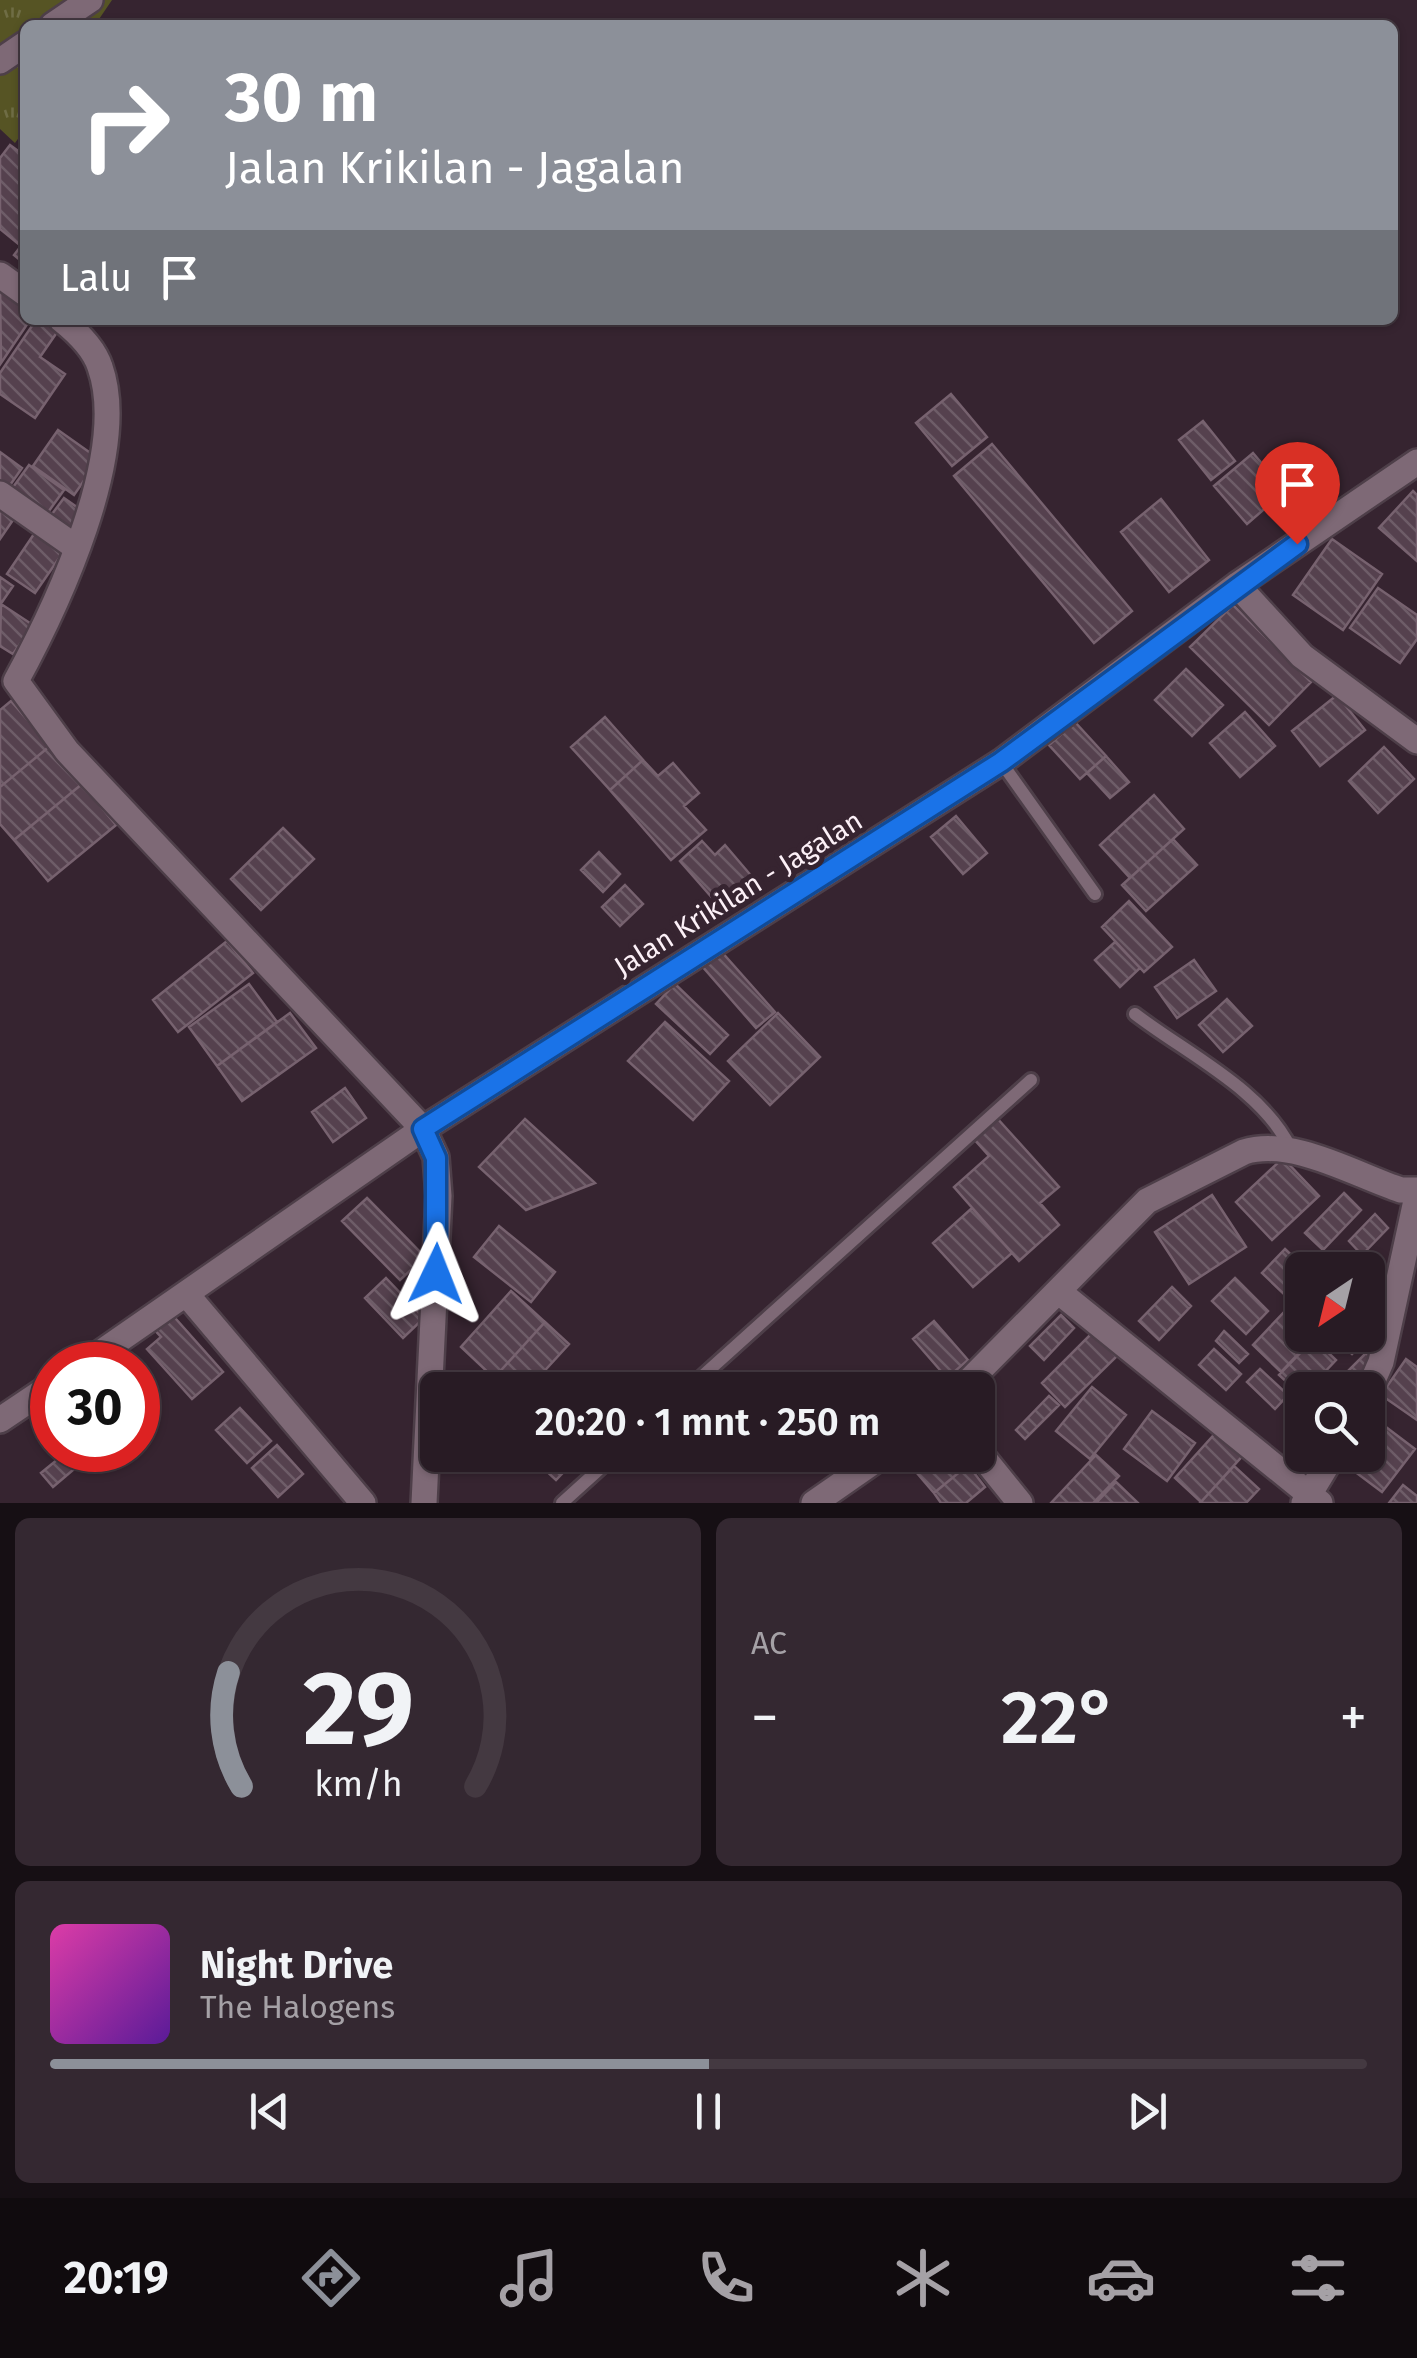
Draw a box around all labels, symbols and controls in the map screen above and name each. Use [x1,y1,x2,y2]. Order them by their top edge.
text: 30 m [225,56,378,140]
icon: right [60,60,190,190]
text: Jalan Krikilan - Jagalan [225,141,685,195]
icon: arrive [152,250,207,305]
text: Lalu [60,255,132,301]
pin [1255,442,1340,545]
icon: arrive [1270,457,1325,512]
street label: Jalan Krikilan - Jagalan [608,804,868,983]
position arrow [384,1222,488,1326]
north arrow [1285,1252,1385,1352]
map controls [1285,1252,1385,1472]
speed limit sign: 30 [30,1342,160,1472]
button: search [1285,1372,1385,1472]
text: 20:20 · 1 mnt · 250 m [535,1399,880,1445]
text: AC [751,1624,787,1662]
text: 29 [303,1647,413,1772]
text: 22° [1001,1673,1117,1763]
text: − [751,1685,779,1751]
text: + [1340,1685,1367,1751]
text: km/h [314,1763,402,1805]
text: Night Drive [200,1942,393,1988]
text: The Halogens [200,1988,395,2026]
icon: previous [242,2084,297,2139]
icon: pause [681,2084,736,2139]
icon: next [1120,2084,1175,2139]
icon: directions [296,2243,366,2313]
icon: music [494,2243,564,2313]
icon: phone [691,2243,761,2313]
icon: climate [888,2243,958,2313]
icon: car [1086,2243,1156,2313]
icon: filters [1283,2243,1353,2313]
text: 20:19 [64,2251,169,2305]

